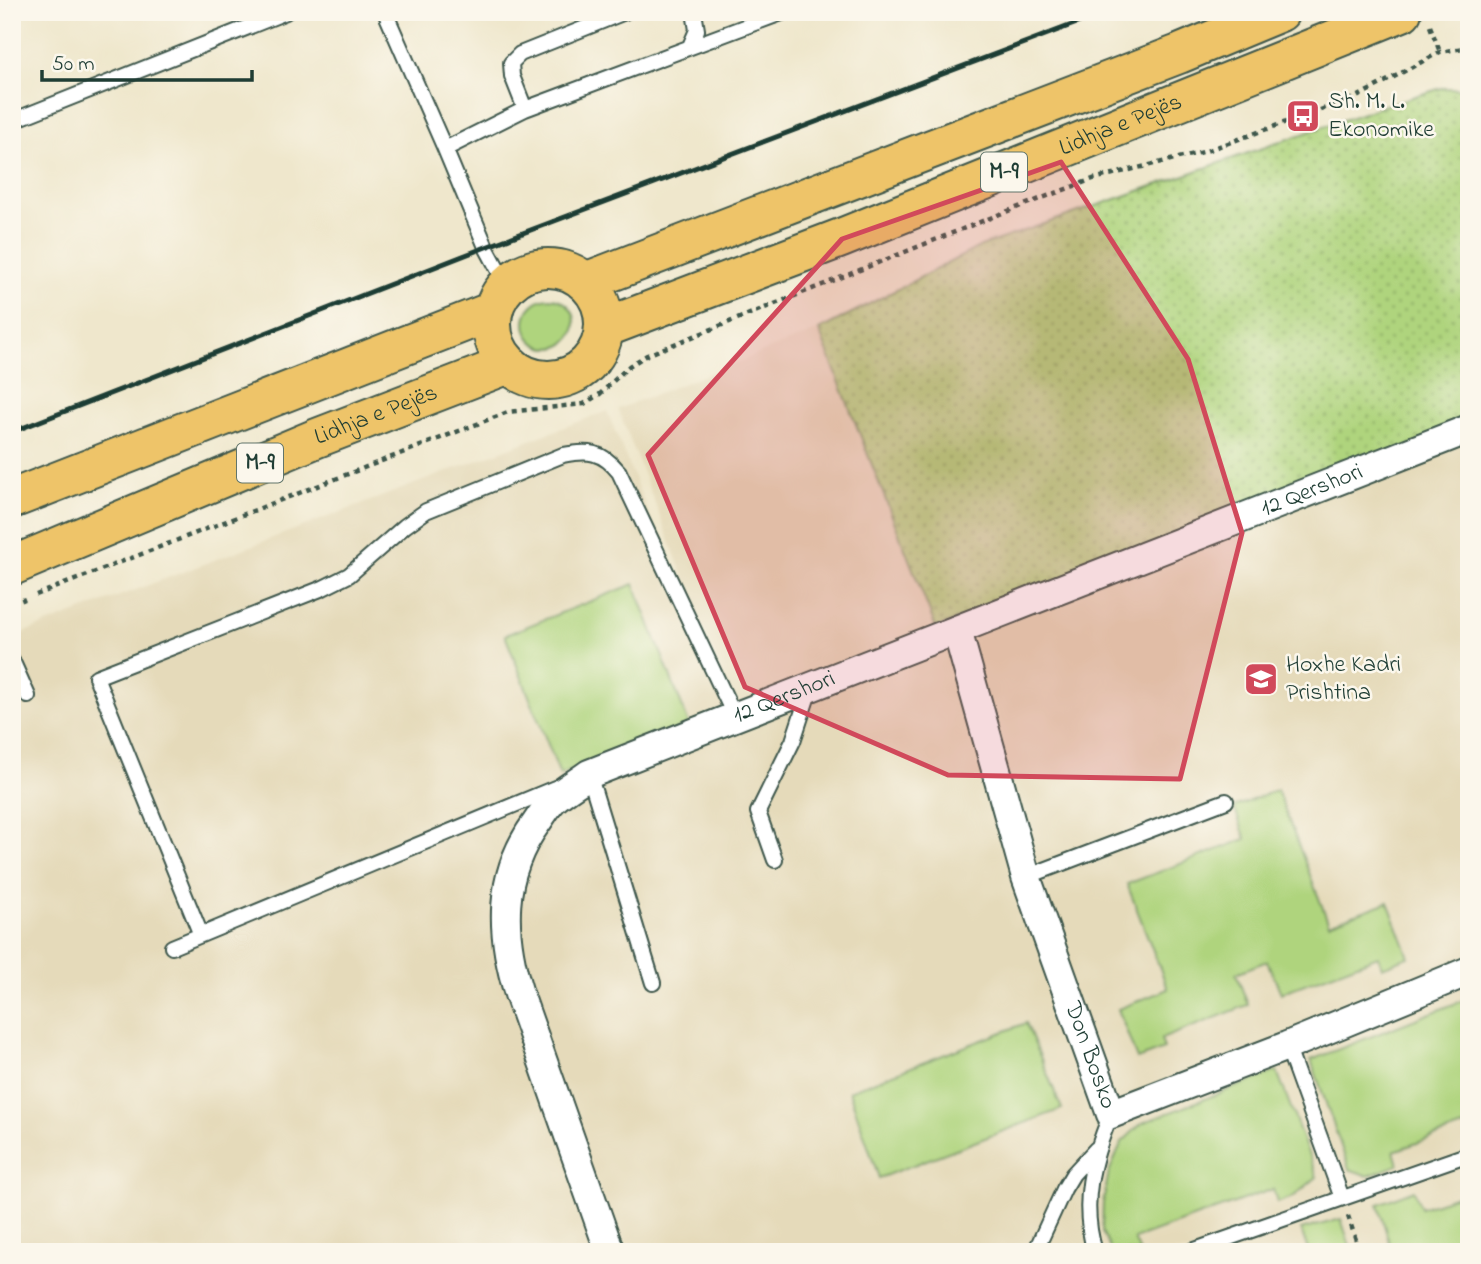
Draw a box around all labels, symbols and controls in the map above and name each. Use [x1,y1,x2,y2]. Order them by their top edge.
scale bar [42,38,252,82]
text: 50 m [52,50,95,80]
street label: Lidhja e Pejës [1054,85,1187,166]
place label: Sh. M. L. Ekonomike [1328,85,1434,148]
bus stop icon: Sh. M. L. Ekonomike [1284,97,1322,135]
road number: M-9 [981,153,1027,192]
street label: Lidhja e Pejës [309,376,443,455]
road number: M-9 [237,444,283,482]
street label: 12 Qershori [1256,455,1368,526]
place label: Hoxhe Kadri Prishtina [1286,648,1401,711]
school or university icon: Hoxhe Kadri Prishtina [1242,660,1280,698]
street label: 12 Qershori [728,662,840,733]
street label: Don Bosko [1054,996,1125,1114]

